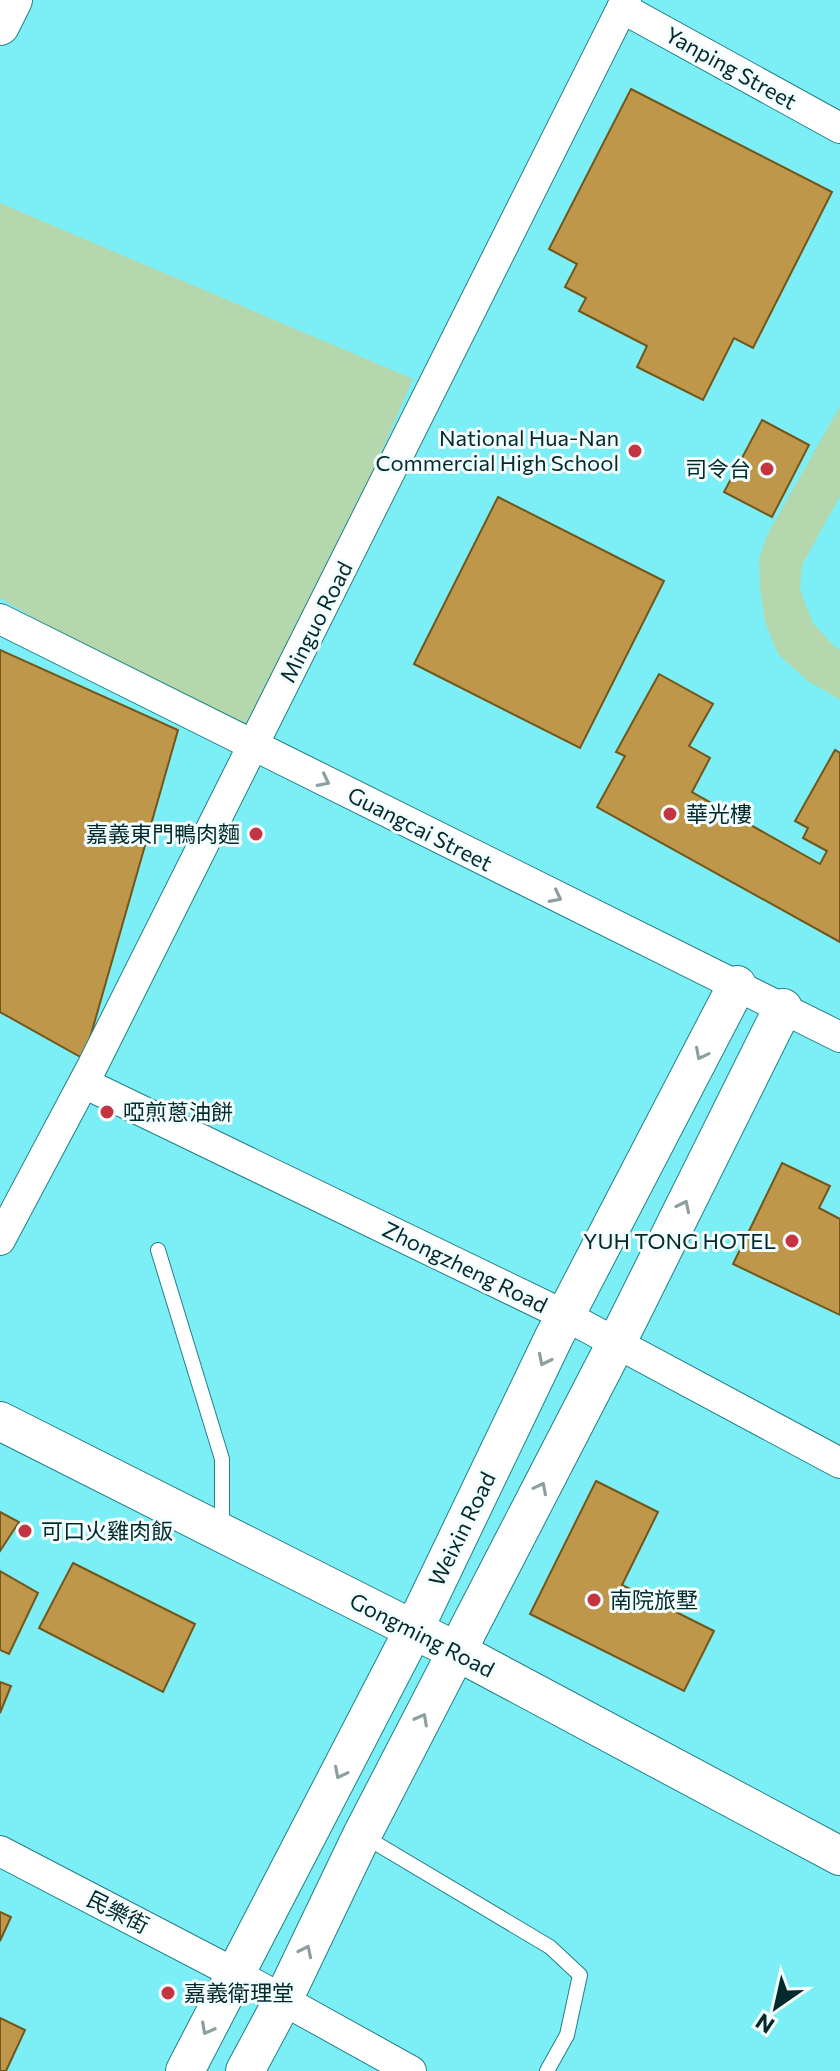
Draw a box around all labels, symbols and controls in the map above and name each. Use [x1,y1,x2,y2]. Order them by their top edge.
street label: Yanping Street [661,20,802,115]
place label: National Hua-Nan Commercial High School [375,424,619,476]
marker: National Hua-Nan Commercial High School [626,442,644,460]
place label: 司令台 [685,455,751,482]
marker: 司令台 [758,460,776,478]
street label: Minguo Road [273,557,358,687]
one-way arrow [315,771,330,786]
street label: Guangcai Street [343,781,497,877]
place label: 華光樓 [686,800,752,827]
marker: 華光樓 [661,805,679,823]
place label: 嘉義東門鴨肉麵 [86,820,240,847]
marker: 嘉義東門鴨肉麵 [247,825,265,843]
one-way arrow [548,887,563,903]
one-way arrow [695,1046,711,1061]
place label: 啞煎蔥油餅 [123,1098,233,1125]
marker: 啞煎蔥油餅 [98,1103,116,1121]
one-way arrow [675,1200,690,1215]
street label: Zhongzheng Road [378,1215,552,1318]
place label: YUH TONG HOTEL [583,1227,776,1254]
marker: YUH TONG HOTEL [783,1232,801,1250]
one-way arrow [537,1352,553,1366]
street label: Weixin Road [422,1467,501,1590]
one-way arrow [531,1481,547,1496]
place label: 可口火雞肉飯 [41,1517,173,1544]
marker: 可口火雞肉飯 [16,1522,34,1540]
street label: Gongming Road [345,1586,499,1683]
place label: 南院旅墅 [610,1586,698,1613]
marker: 南院旅墅 [585,1591,603,1609]
one-way arrow [413,1713,428,1728]
one-way arrow [334,1765,349,1780]
street label: 民樂街 [83,1885,154,1939]
one-way arrow [296,1945,311,1960]
north arrow [736,1967,816,2047]
place label: 嘉義衛理堂 [184,1979,294,2006]
marker: 嘉義衛理堂 [159,1984,177,2002]
text: N [750,2008,779,2040]
one-way arrow [201,2020,216,2035]

